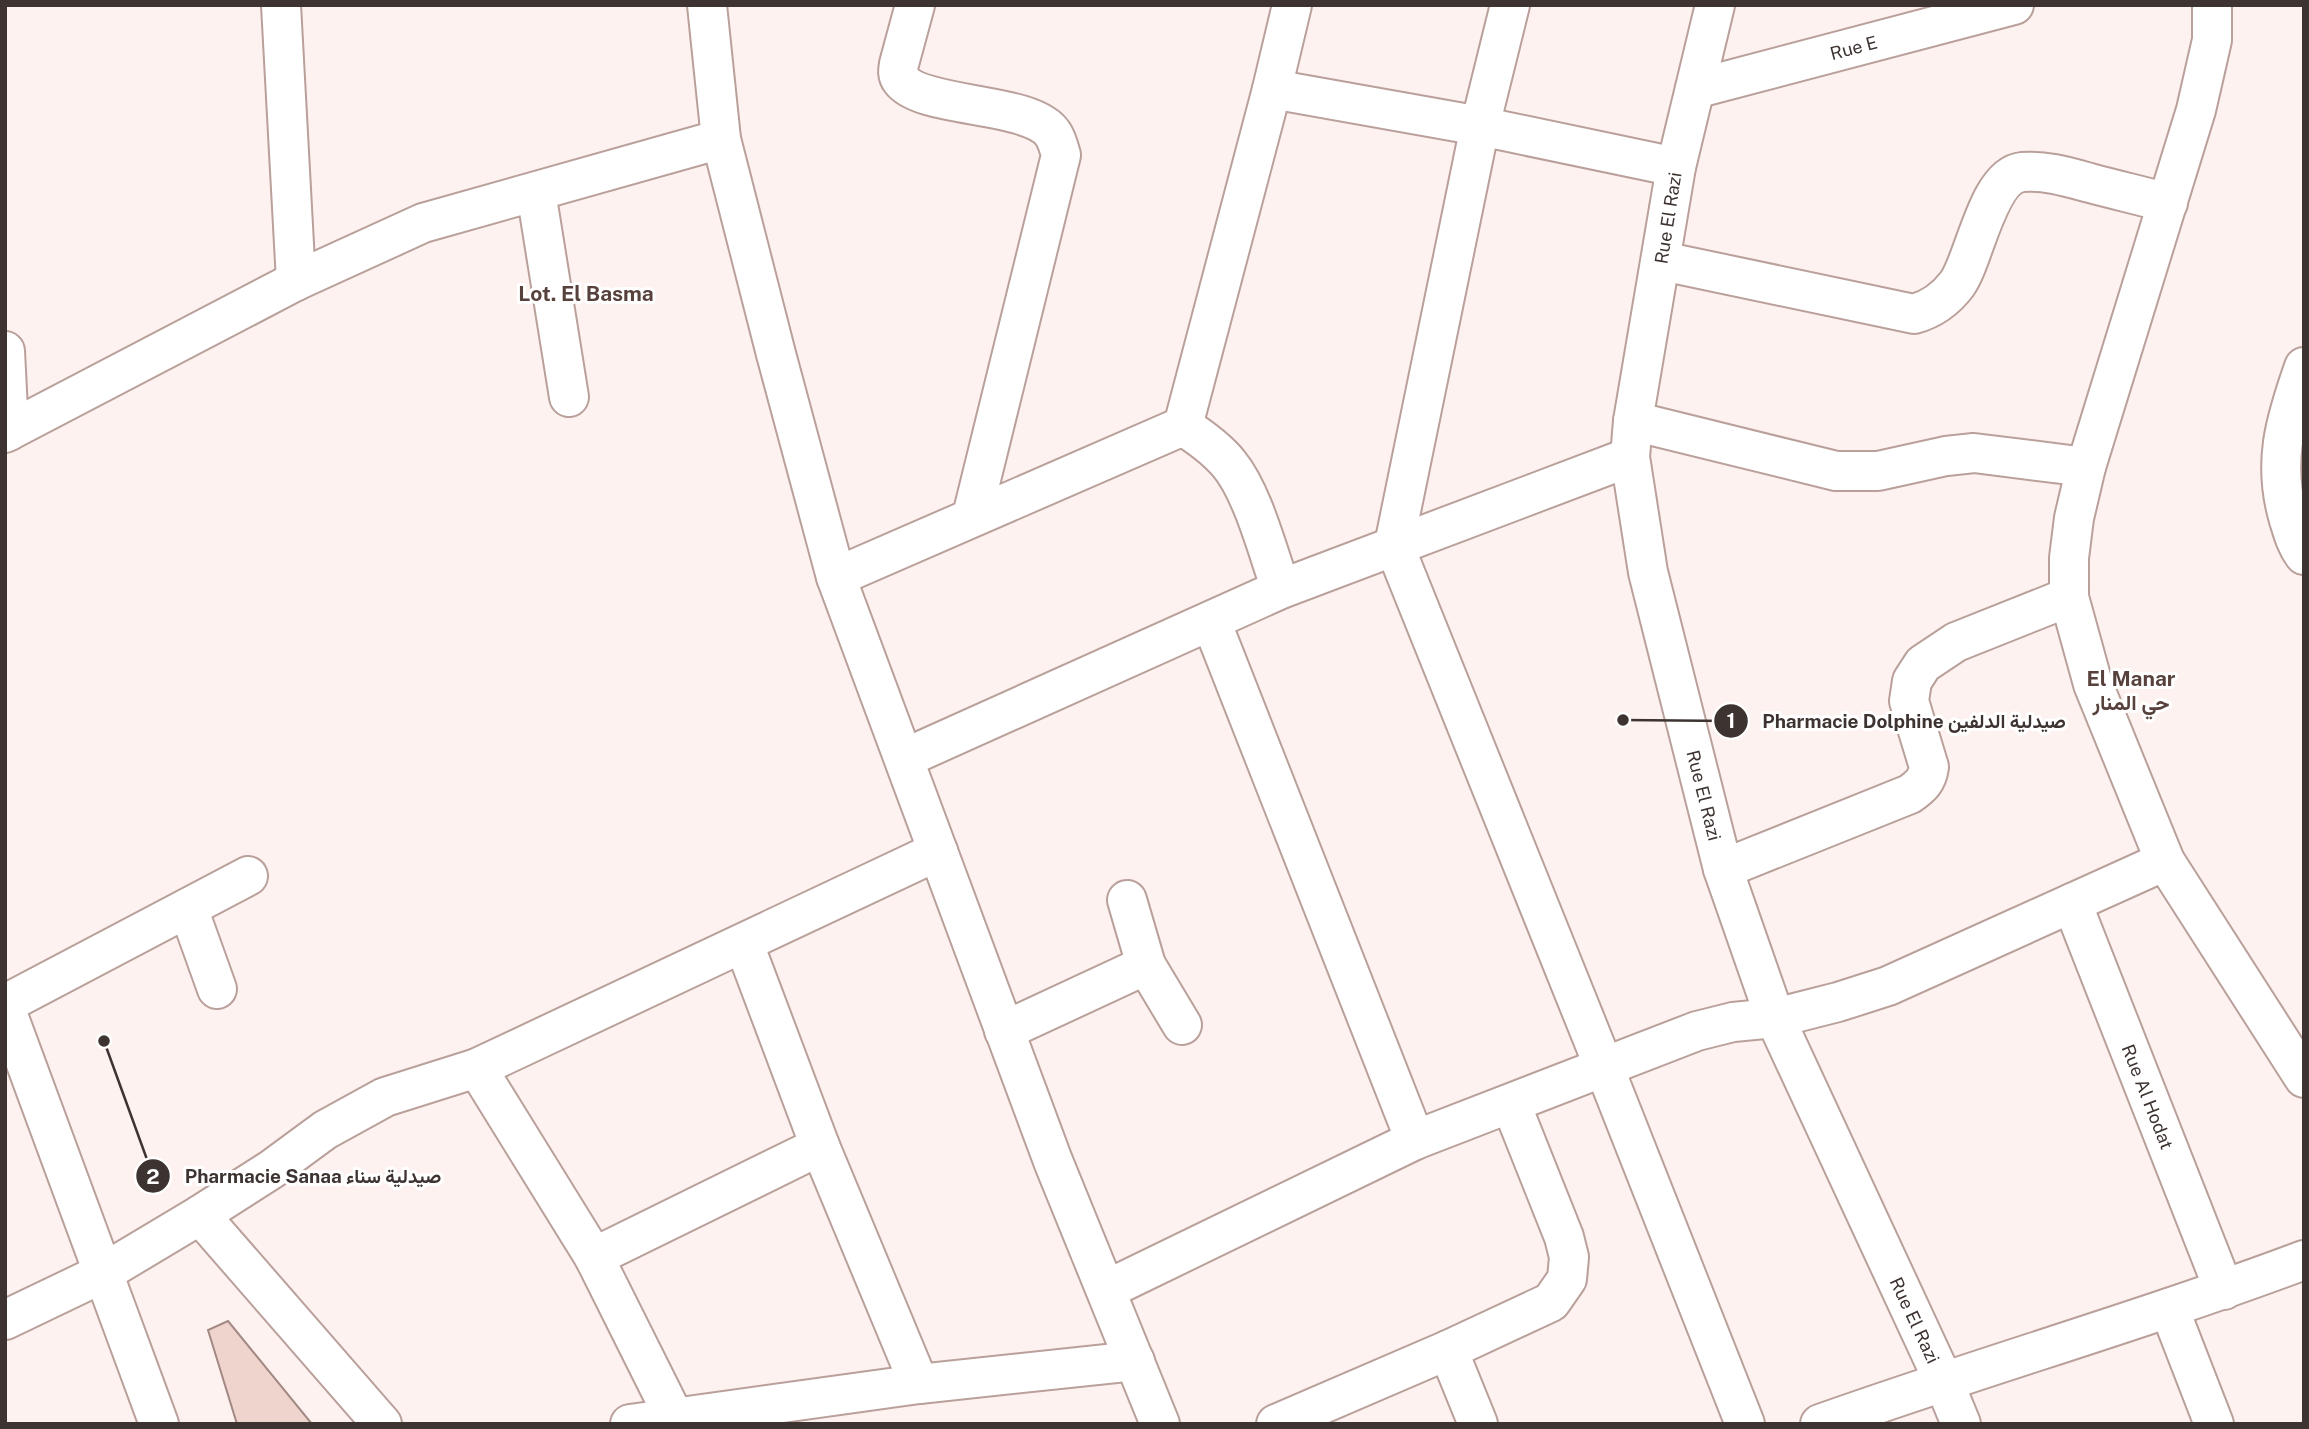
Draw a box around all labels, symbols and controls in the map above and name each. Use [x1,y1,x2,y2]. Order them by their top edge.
street label: Rue E [1828,31,1880,64]
street label: Rue El Razi [1650,171,1686,265]
district label: Lot. El Basma [518,281,654,306]
district label: El Manar حي المنار [2087,666,2176,720]
callout: Pharmacie Dolphine صيدلية الدلفين [1713,701,2080,741]
text: 1 [1727,708,1736,733]
text: Pharmacie Dolphine صيدلية الدلفين [1762,710,2066,733]
street label: Rue El Razi [1683,748,1726,843]
street label: Rue Al Hodat [2118,1041,2178,1152]
callout: Pharmacie Sanaa صيدلية سناء [136,1156,455,1196]
text: 2 [146,1164,160,1189]
text: Pharmacie Sanaa صيدلية سناء [185,1165,441,1188]
street label: Rue El Razi [1886,1274,1944,1367]

